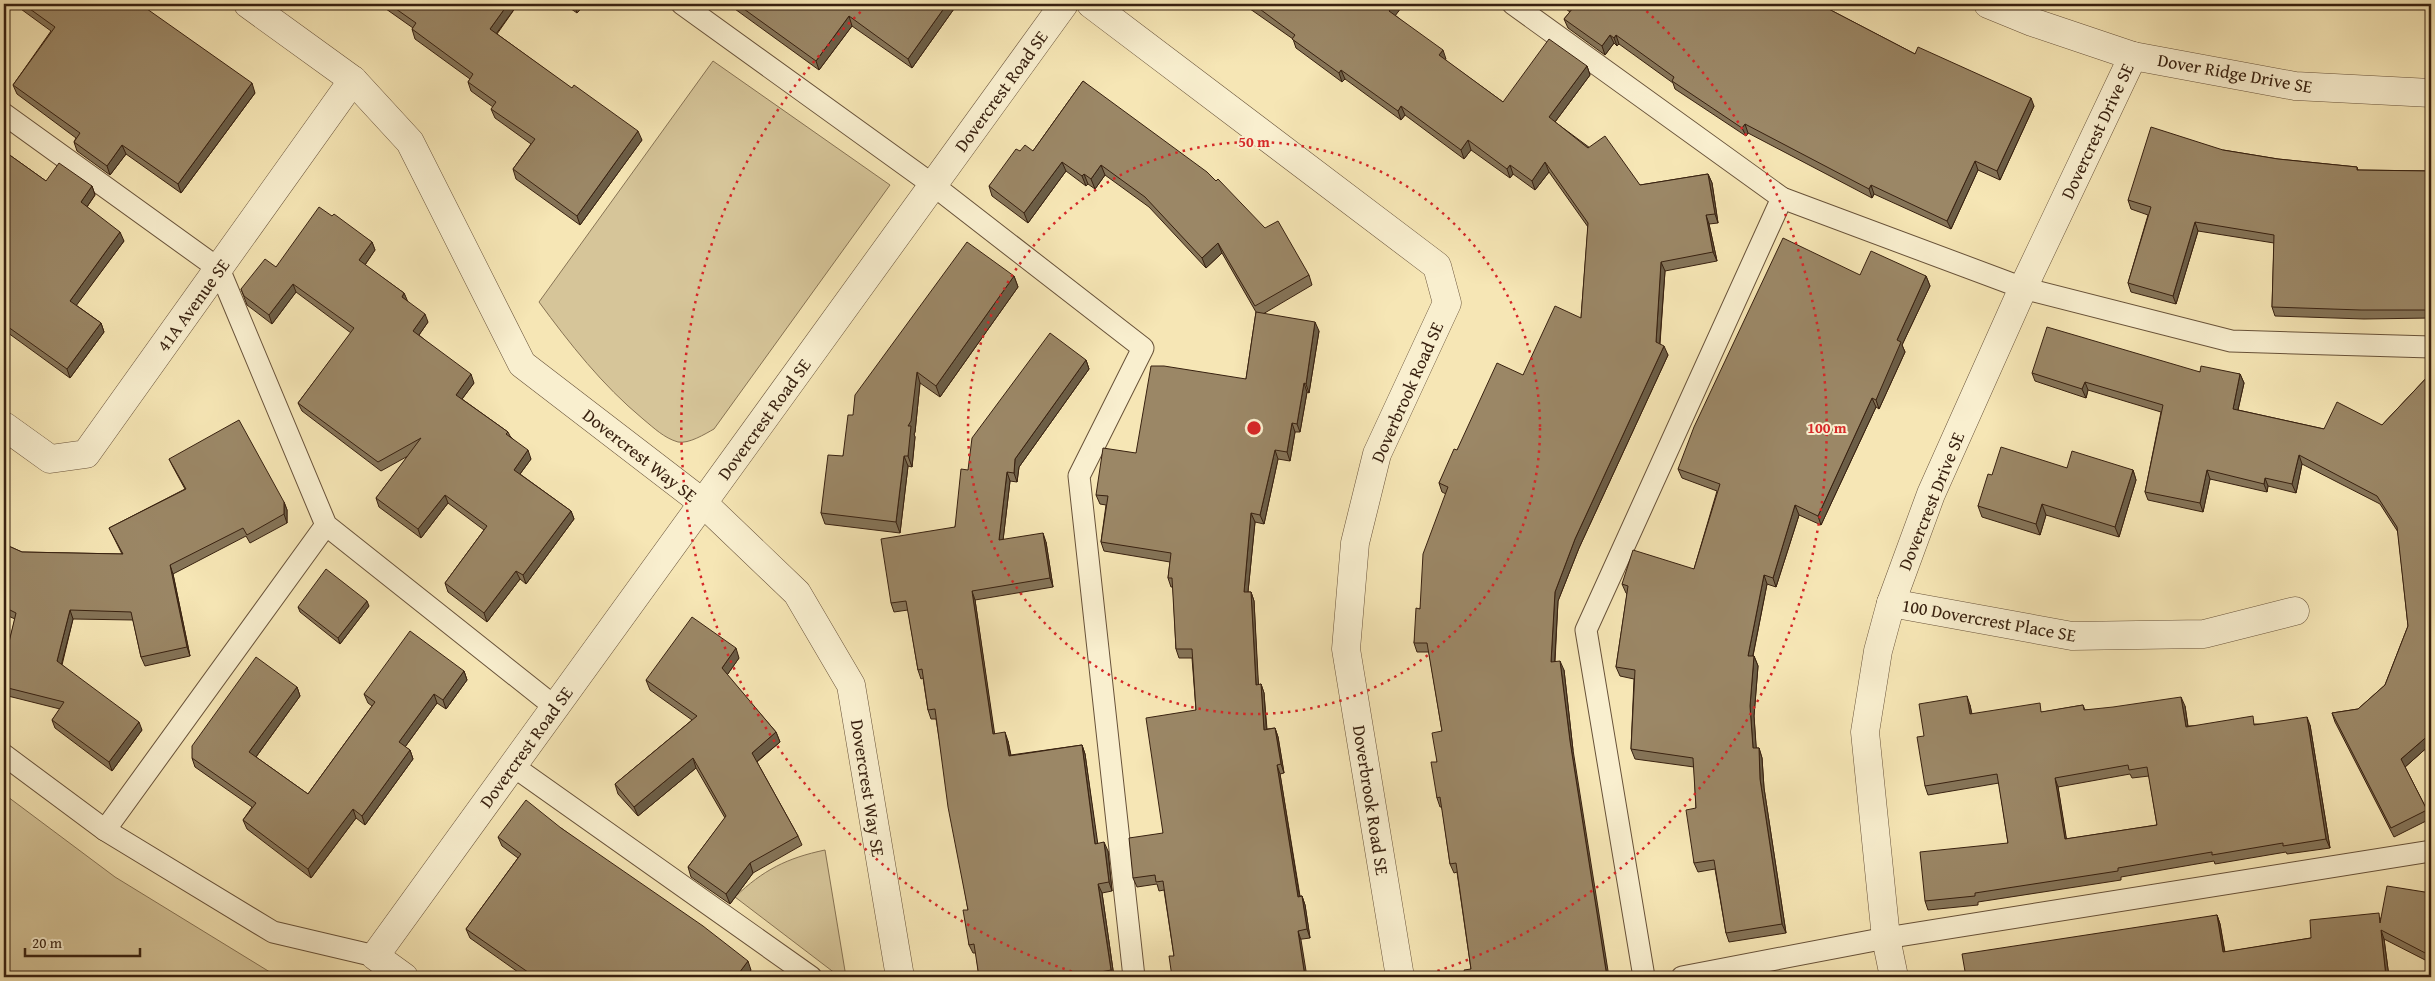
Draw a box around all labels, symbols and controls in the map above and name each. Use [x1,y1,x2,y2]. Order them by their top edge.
street label: Dovercrest Road SE [948,25,1054,157]
street label: Dover Ridge Drive SE [2155,46,2315,100]
street label: Dovercrest Drive SE [2054,59,2140,203]
text: 50 m [1238,131,1270,152]
street label: 41A Avenue SE [150,253,236,357]
street label: Doverbrook Road SE [1364,317,1450,467]
street label: Dovercrest Road SE [711,353,817,485]
street label: Dovercrest Way SE [577,402,703,508]
text: 100 m [1807,417,1847,438]
centre of rings [1245,419,1263,437]
street label: Dovercrest Drive SE [1891,428,1971,574]
street label: 100 Dovercrest Place SE [1900,591,2078,649]
street label: Dovercrest Road SE [473,681,579,813]
street label: Dovercrest Way SE [844,717,892,859]
street label: Doverbrook Road SE [1346,723,1396,877]
scale bar [25,926,140,958]
text: 20 m [32,932,63,953]

